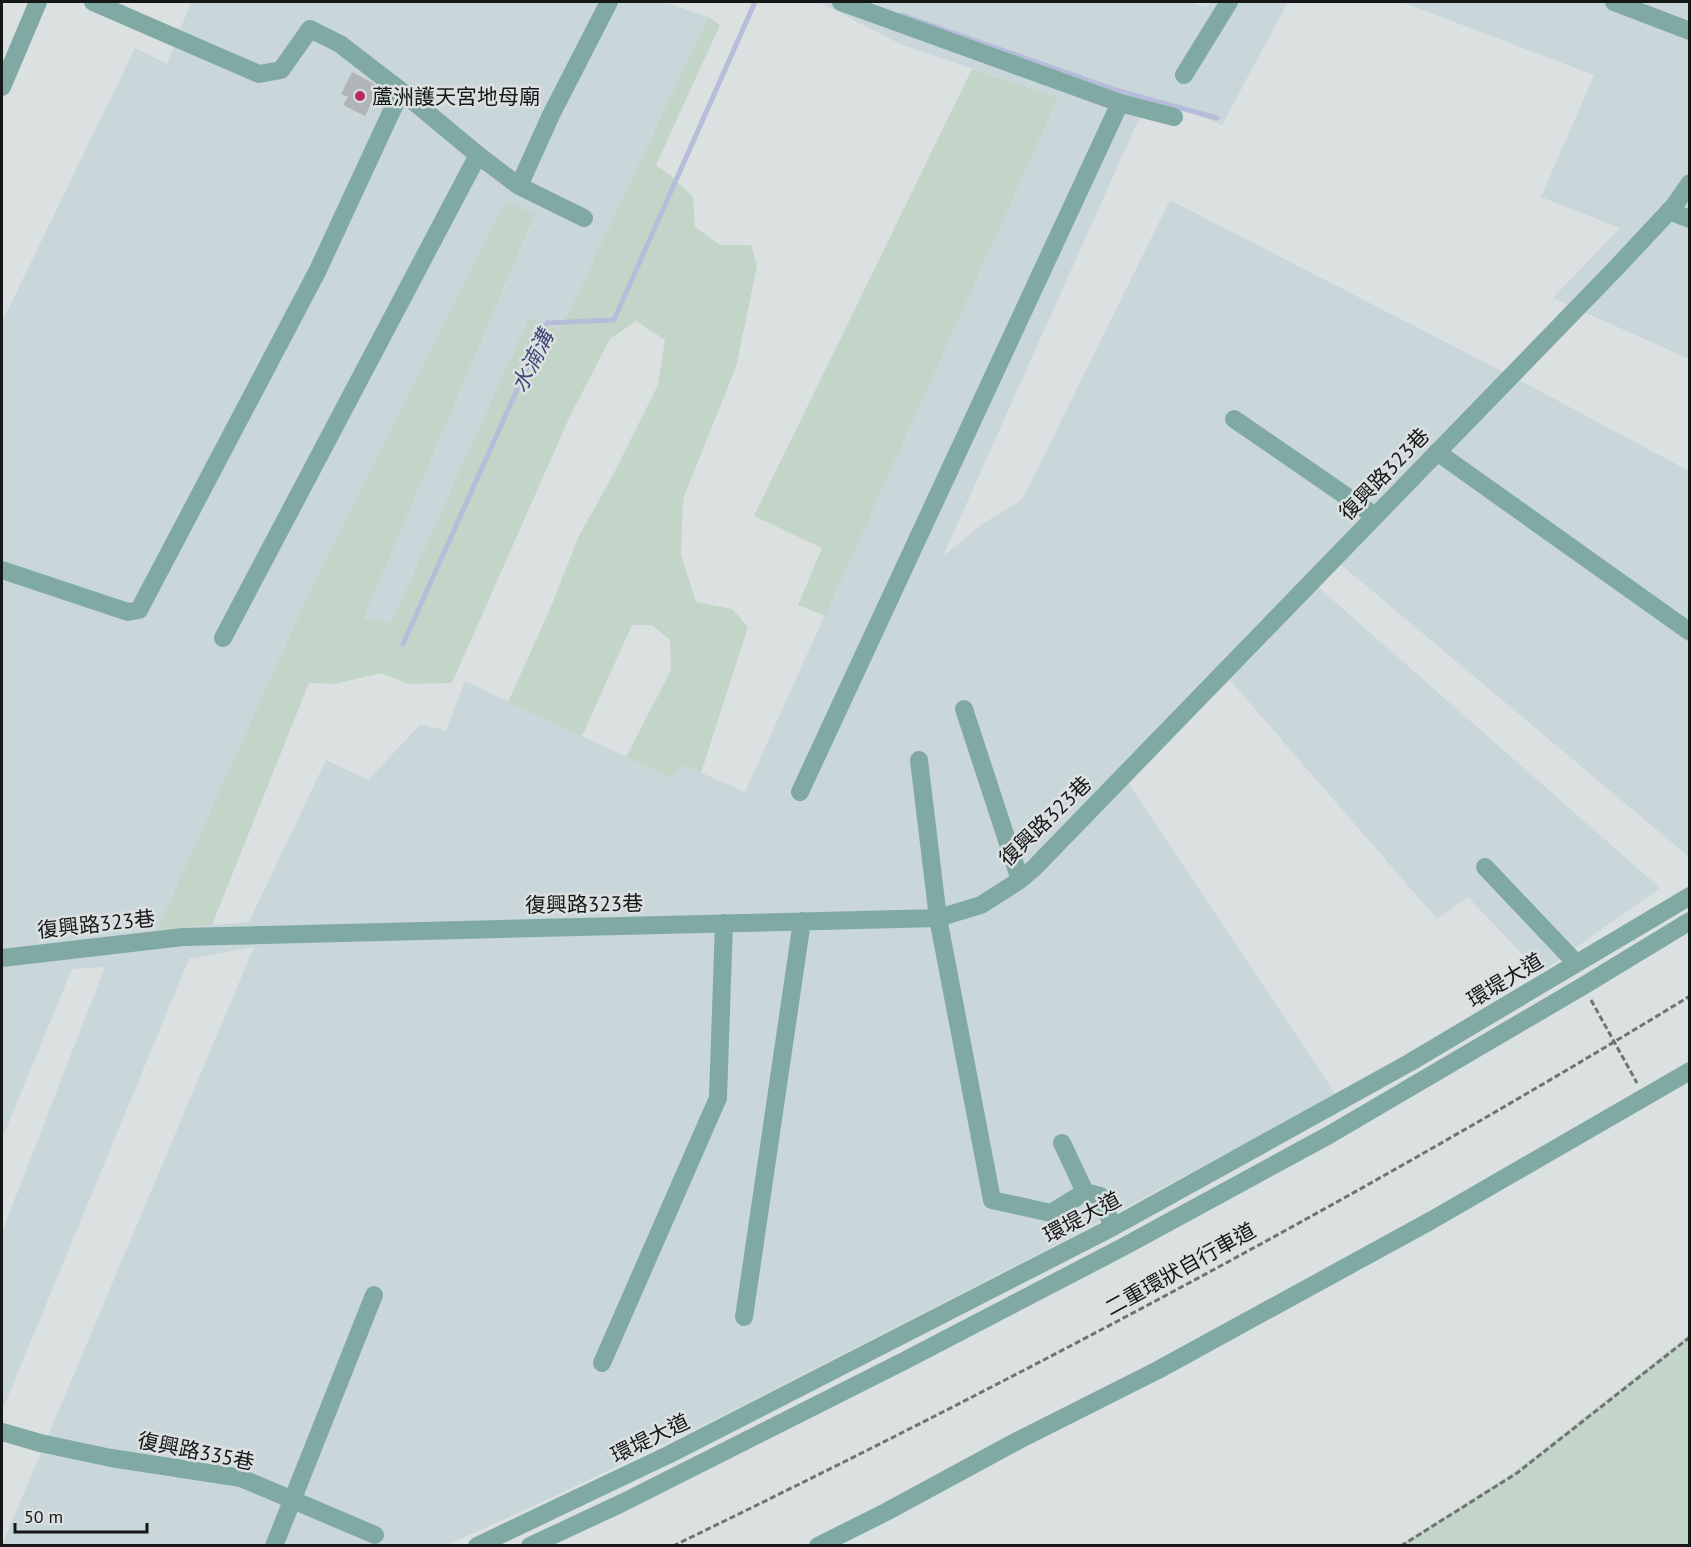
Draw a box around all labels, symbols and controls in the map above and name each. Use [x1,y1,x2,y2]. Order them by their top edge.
place label: 蘆洲護天宮地母廟 [372,83,540,110]
marker: 蘆洲護天宮地母廟 [353,89,367,103]
water label: 水湳溝 [505,323,561,397]
street label: 復興路323巷 [1333,422,1435,526]
street label: 復興路323巷 [993,770,1097,872]
street label: 復興路323巷 [525,889,643,919]
street label: 復興路323巷 [36,904,156,944]
street label: 環堤大道 [1462,947,1548,1013]
street label: 環堤大道 [1039,1185,1125,1249]
street label: 二重環狀自行車道 [1100,1216,1260,1322]
street label: 環堤大道 [606,1407,694,1469]
street label: 復興路335巷 [135,1426,257,1476]
scale bar [15,1496,147,1534]
text: 50 m [24,1505,63,1528]

